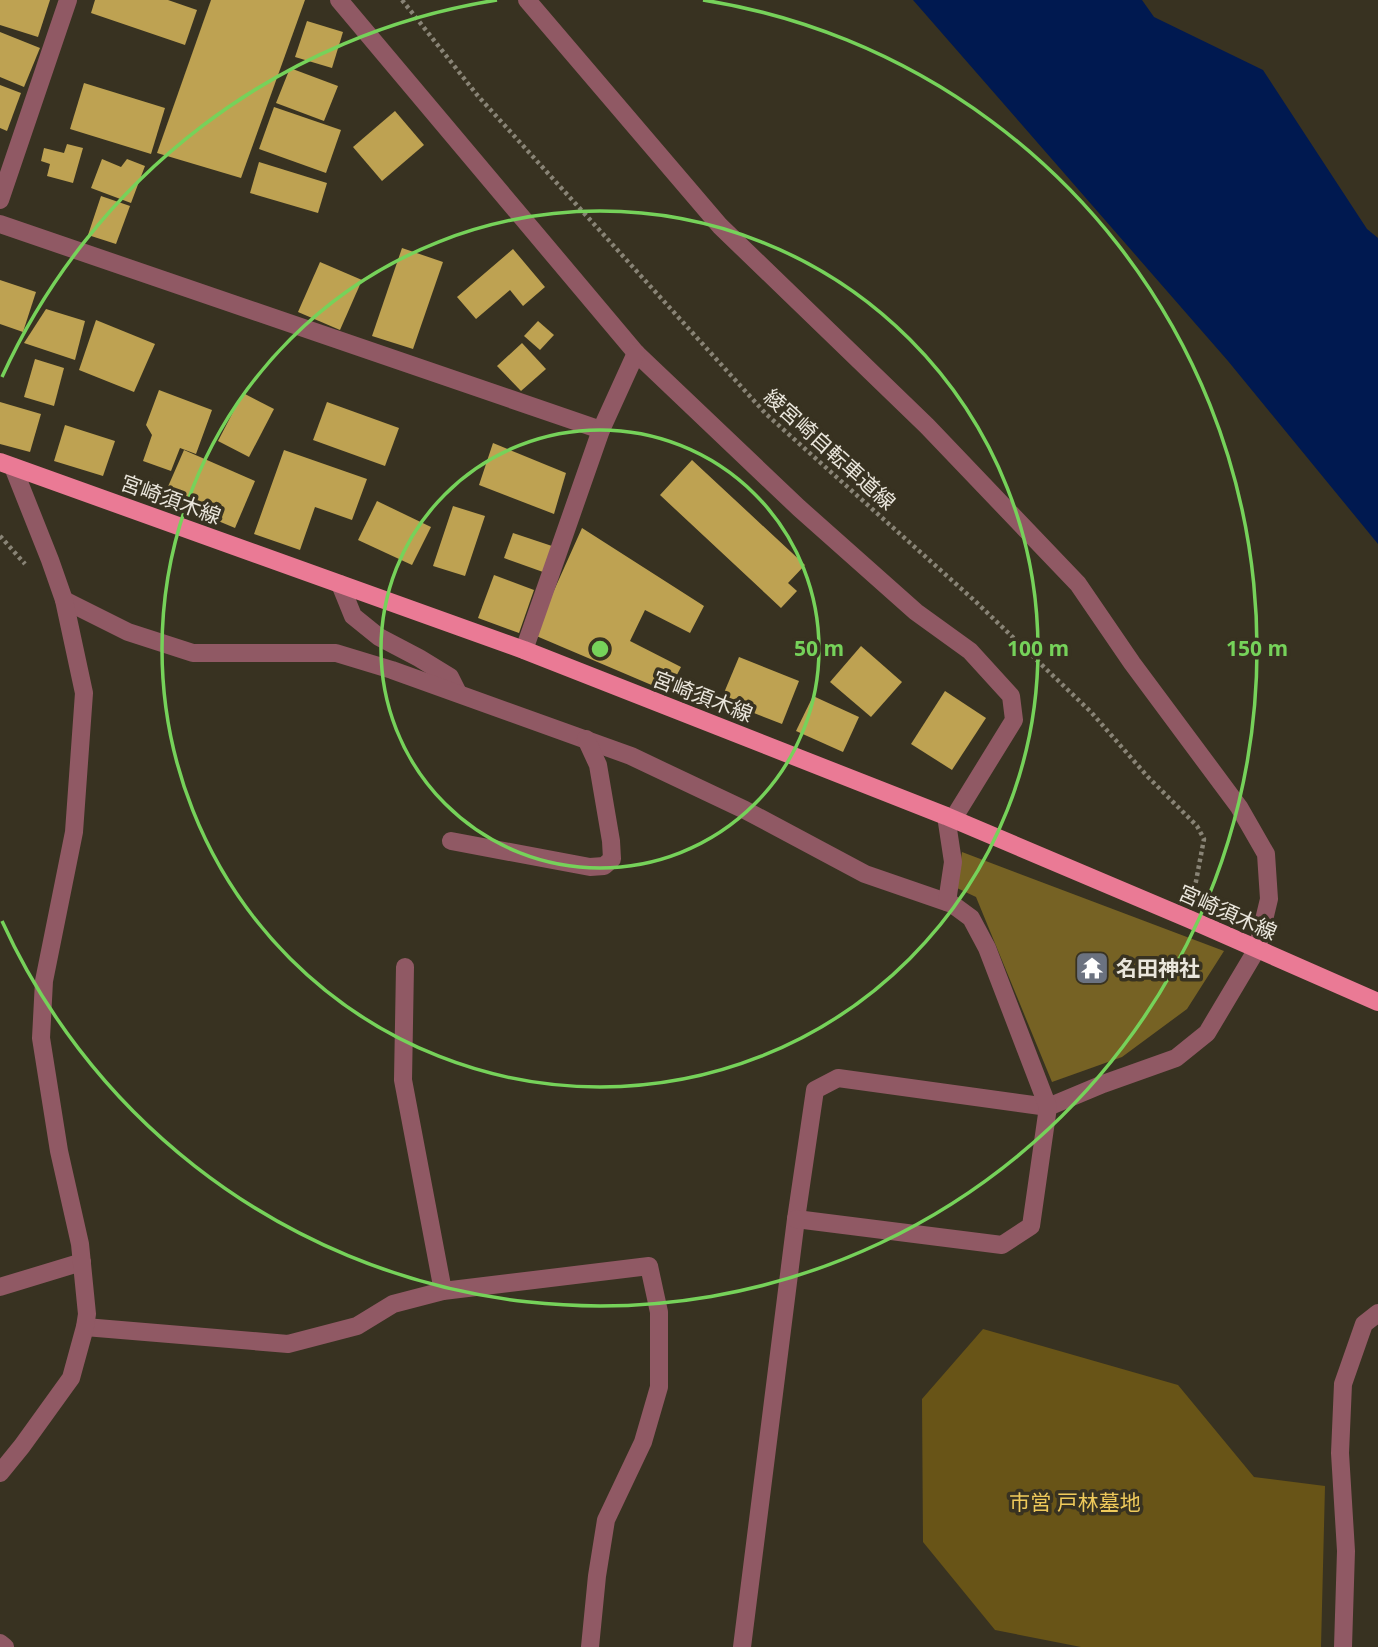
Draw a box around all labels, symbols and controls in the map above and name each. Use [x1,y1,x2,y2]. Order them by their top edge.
street label: 綾宮崎自転車道線 [758,382,902,516]
street label: 宮崎須木線 [117,468,225,530]
text: 50 m [794,634,844,662]
text: 100 m [1007,634,1069,662]
text: 150 m [1226,634,1288,662]
centre of rings [588,637,612,661]
street label: 宮崎須木線 [649,664,757,728]
street label: 宮崎須木線 [1174,878,1282,946]
temple icon: 名田神社 [1073,949,1111,987]
place label: 名田神社 [1116,954,1200,982]
park label: 市営 戸林墓地 [1009,1488,1141,1516]

